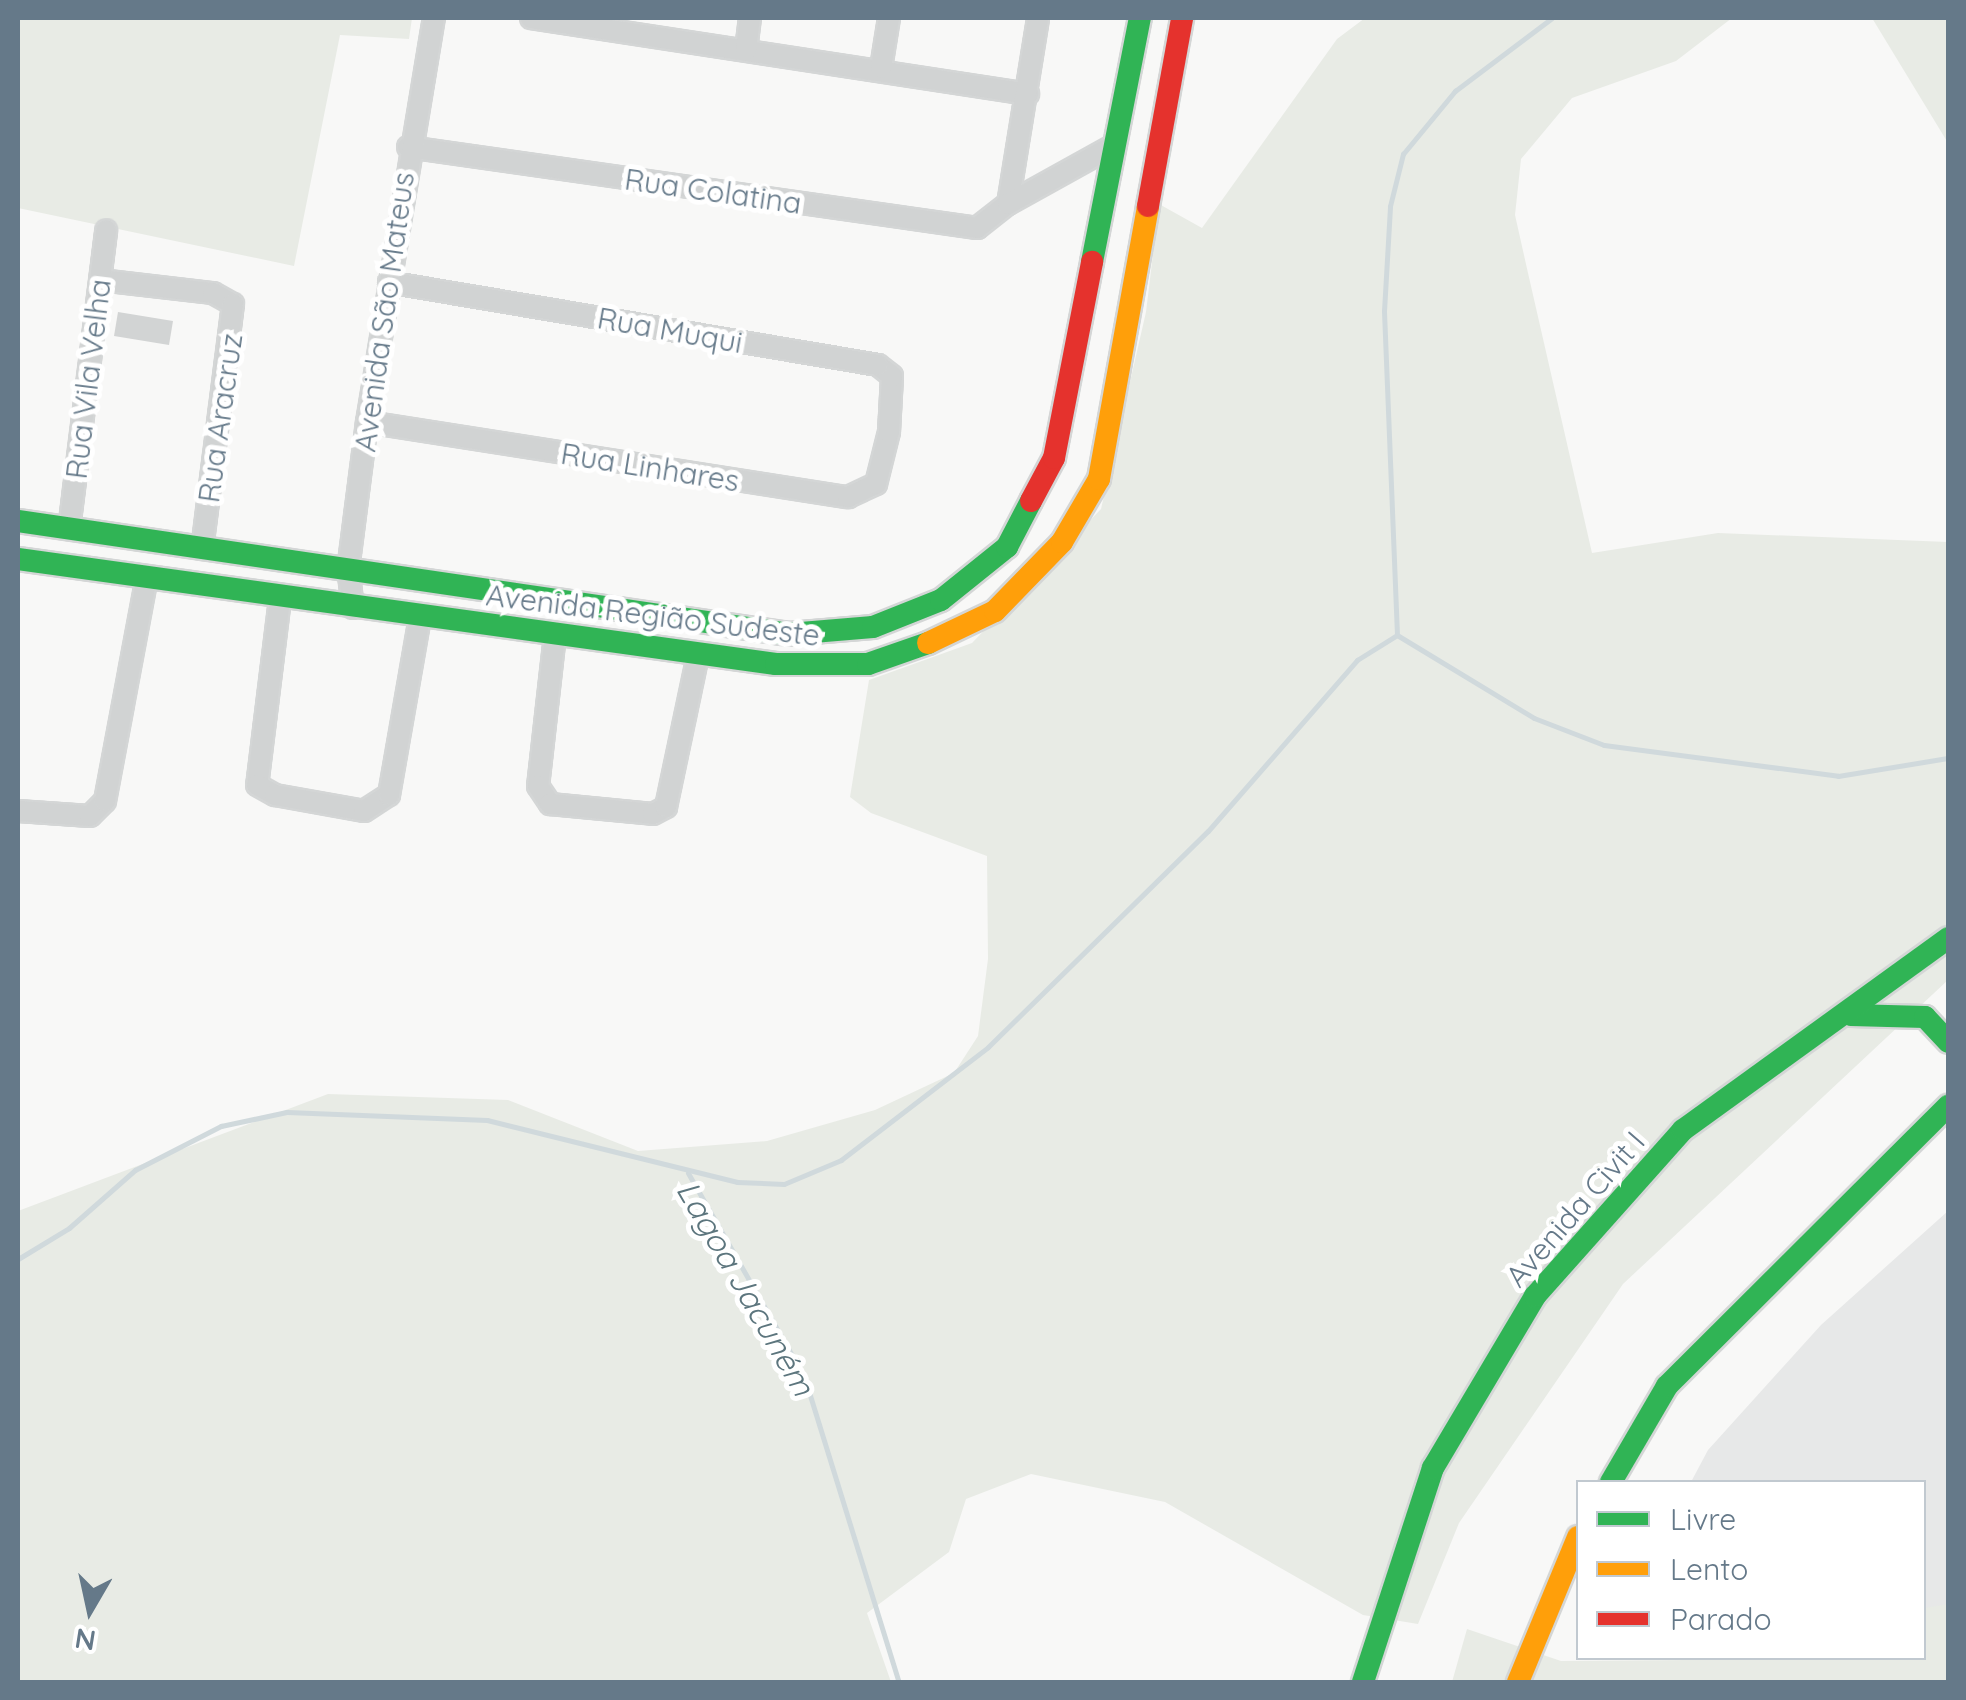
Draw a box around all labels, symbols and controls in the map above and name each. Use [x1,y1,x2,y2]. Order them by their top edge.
street label: Rua Colatina [622,161,804,221]
street label: Avenida São Mateus [347,170,421,454]
street label: Rua Vila Velha [58,277,118,481]
street label: Rua Muqui [595,300,745,360]
street label: Rua Aracruz [190,331,250,505]
street label: Rua Linhares [558,435,742,499]
street label: Avenida Região Sudeste [484,577,822,653]
street label: Avenida Civit I [1498,1124,1652,1294]
water label: Lagoa Jacuném [669,1174,823,1402]
legend [1576,1480,1926,1660]
text: Livre [1670,1500,1736,1538]
text: Lento [1670,1550,1748,1588]
north arrow [40,1560,140,1660]
text: Parado [1670,1600,1772,1638]
text: N [72,1621,98,1659]

